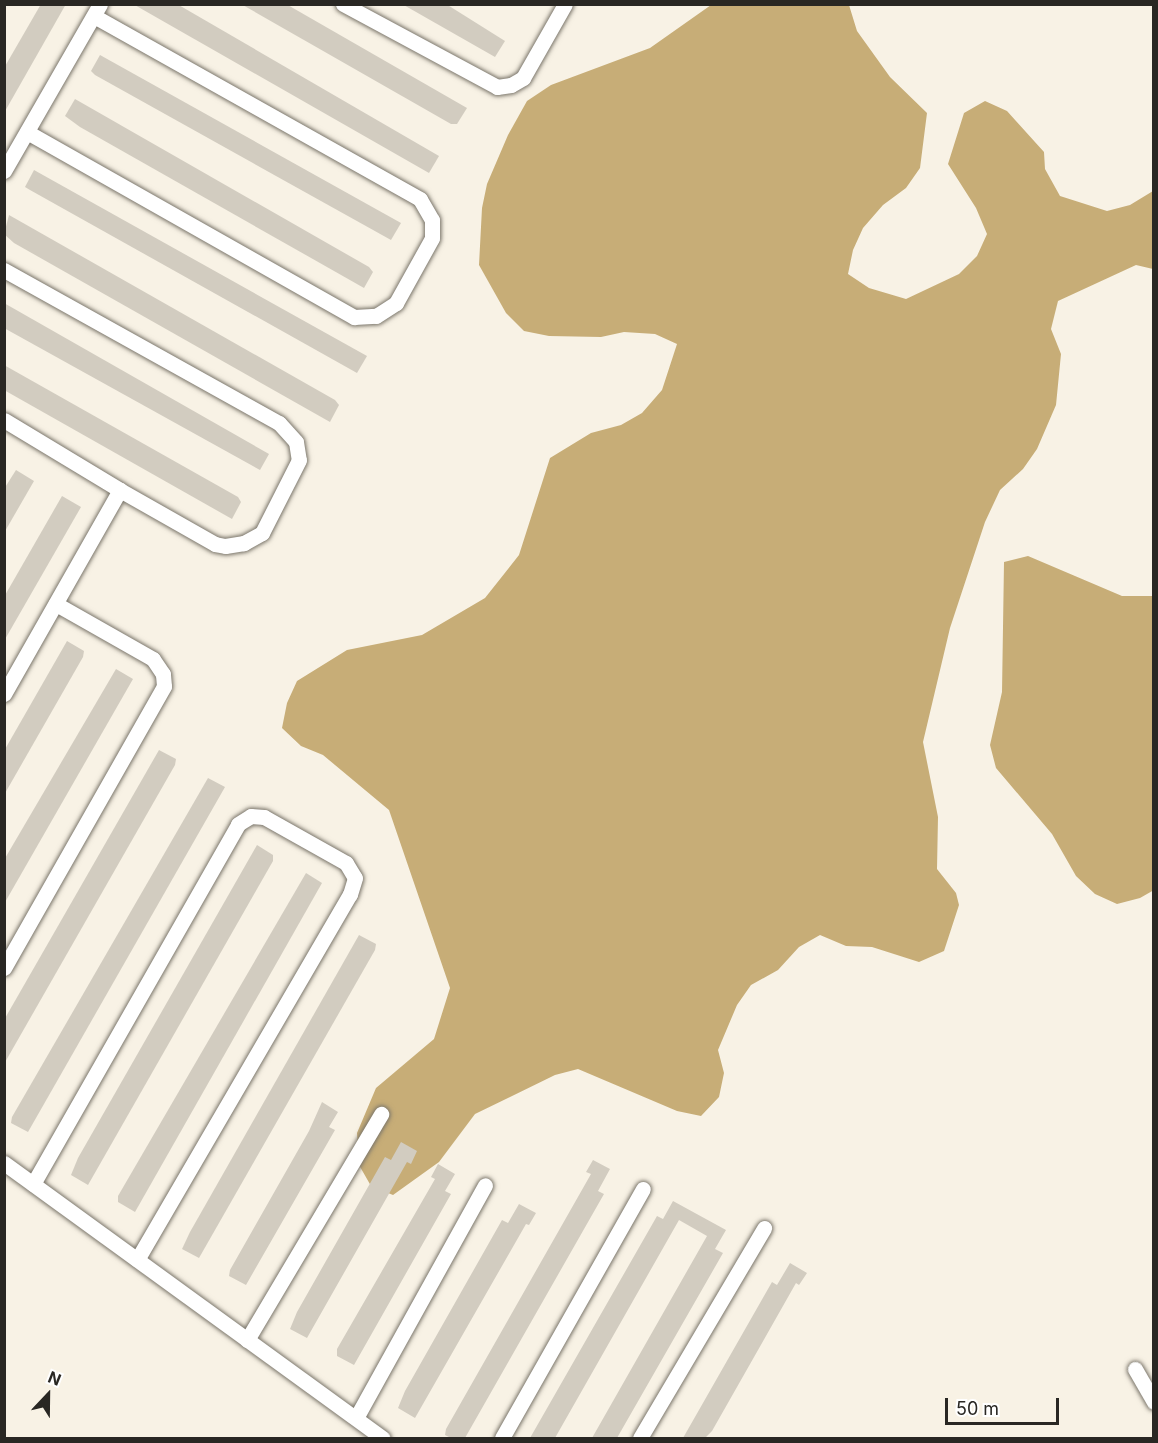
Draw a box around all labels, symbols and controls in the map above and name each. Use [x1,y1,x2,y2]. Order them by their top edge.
north arrow [18,1365,78,1425]
text: N [45,1367,64,1390]
scale bar [948,1386,1062,1424]
text: 50 m [956,1398,999,1419]

